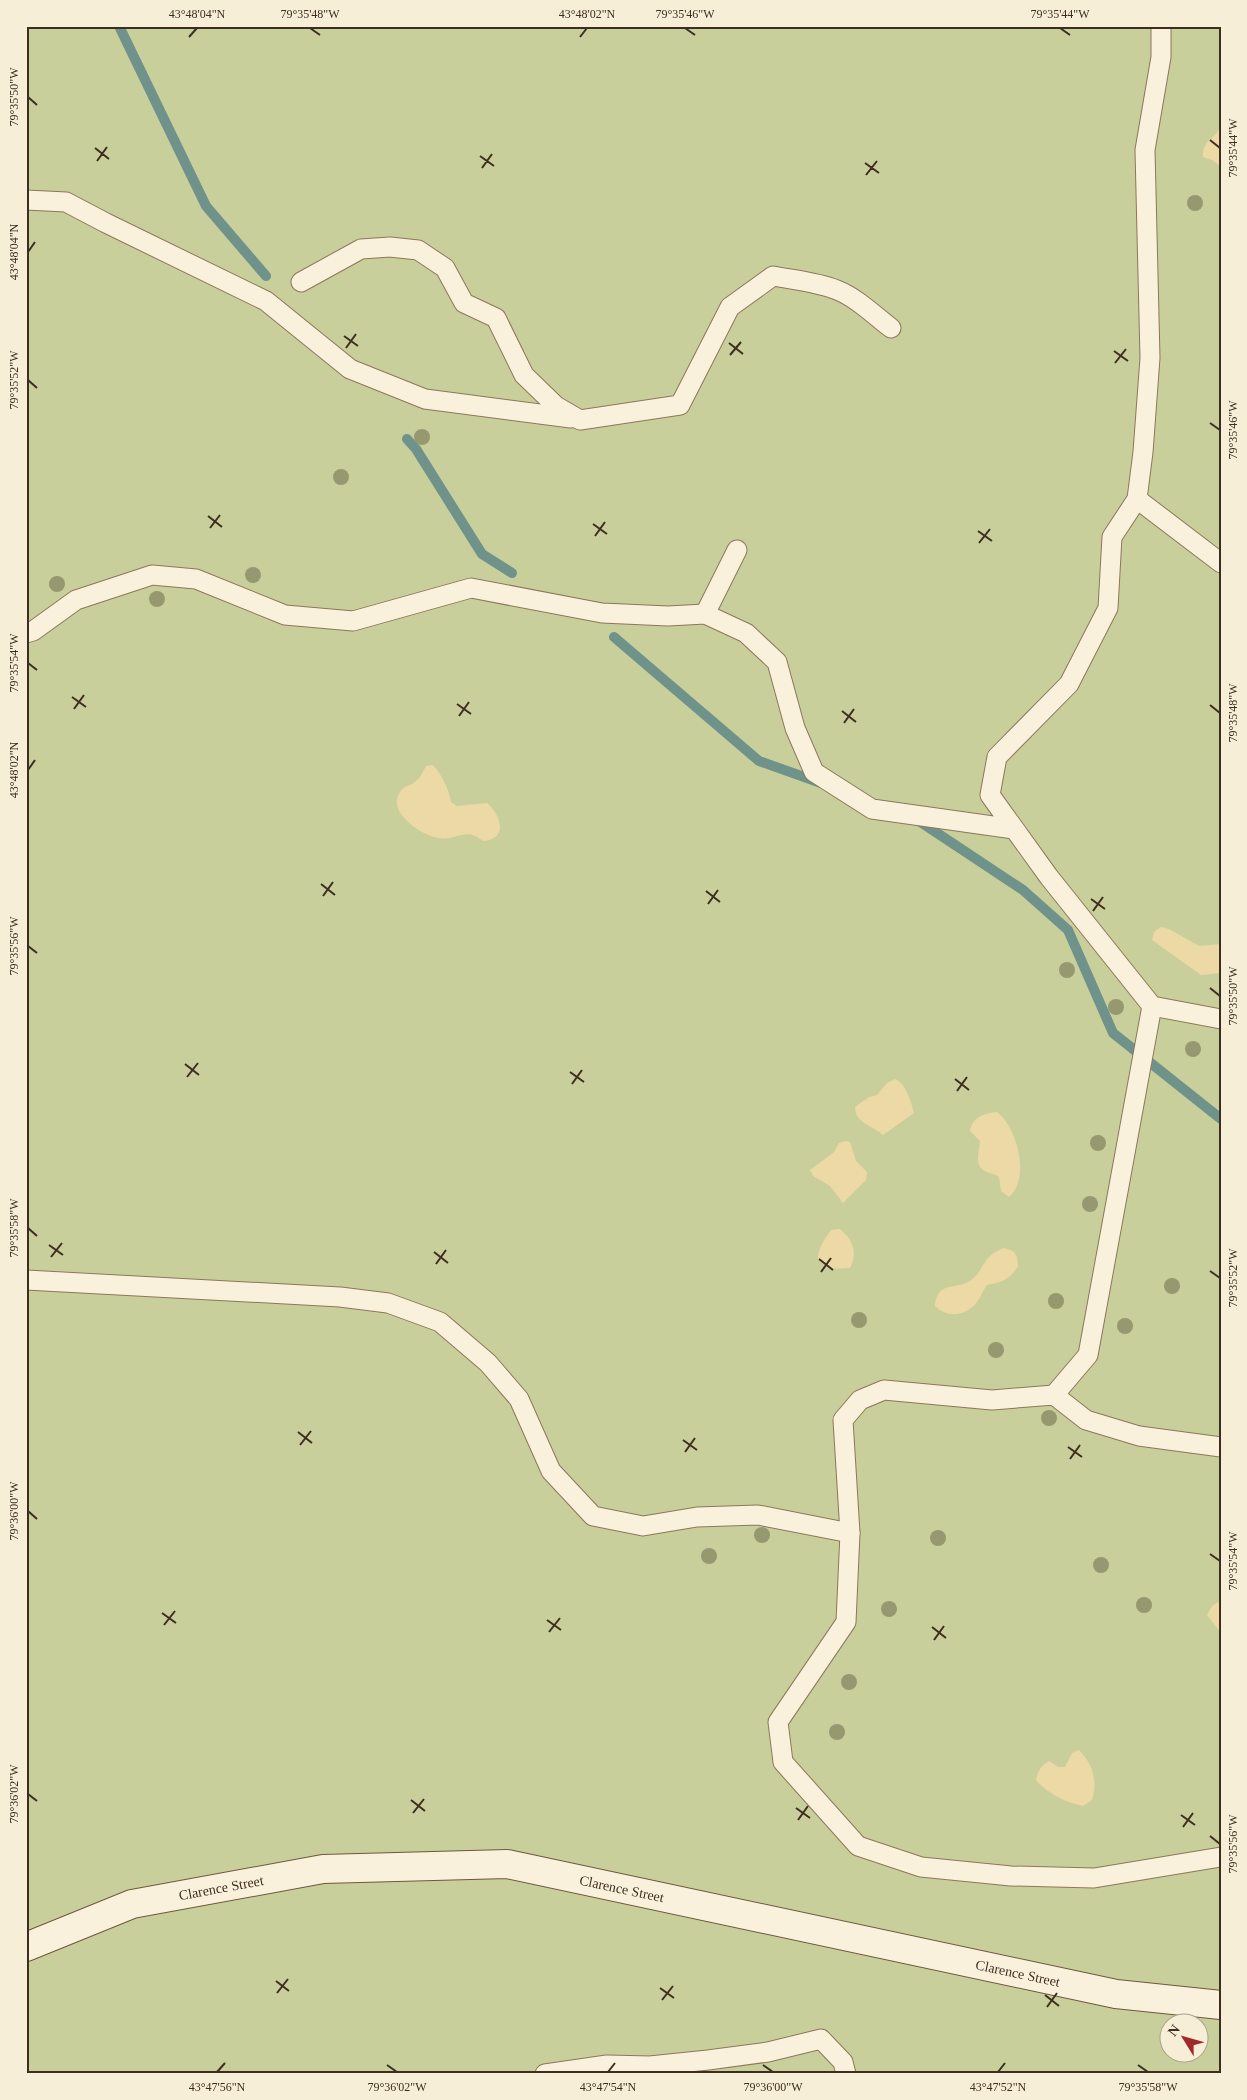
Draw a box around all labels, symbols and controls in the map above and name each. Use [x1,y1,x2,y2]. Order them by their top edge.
text: 43°48'04"N [169,7,226,21]
text: 79°35'48"W [280,7,340,21]
text: 43°48'02"N [559,7,616,21]
text: 79°35'46"W [655,7,715,21]
text: 79°35'44"W [1030,7,1090,21]
text: 79°35'50"W [7,67,21,127]
text: 79°35'44"W [1226,118,1240,178]
text: 43°48'04"N [7,223,21,280]
text: 79°35'52"W [7,350,21,410]
text: 79°35'46"W [1226,400,1240,460]
text: 79°35'54"W [7,633,21,693]
text: 79°35'48"W [1226,683,1240,743]
text: 43°48'02"N [7,741,21,798]
text: 79°35'56"W [7,916,21,976]
text: 79°35'50"W [1226,966,1240,1026]
text: 79°35'58"W [7,1198,21,1258]
text: 79°35'52"W [1226,1248,1240,1308]
text: 79°36'00"W [7,1481,21,1541]
text: 79°35'54"W [1226,1531,1240,1591]
text: 79°36'02"W [7,1764,21,1824]
text: 79°35'56"W [1226,1814,1240,1874]
street label: Clarence Street [178,1873,265,1903]
street label: Clarence Street [578,1873,665,1905]
street label: Clarence Street [974,1957,1061,1990]
north arrow [1160,2012,1210,2062]
text: N [1165,2022,1183,2039]
text: 43°47'56"N [189,2080,246,2094]
text: 79°36'02"W [367,2080,427,2094]
text: 43°47'54"N [580,2080,637,2094]
text: 79°36'00"W [743,2080,803,2094]
text: 43°47'52"N [970,2080,1027,2094]
text: 79°35'58"W [1118,2080,1178,2094]

